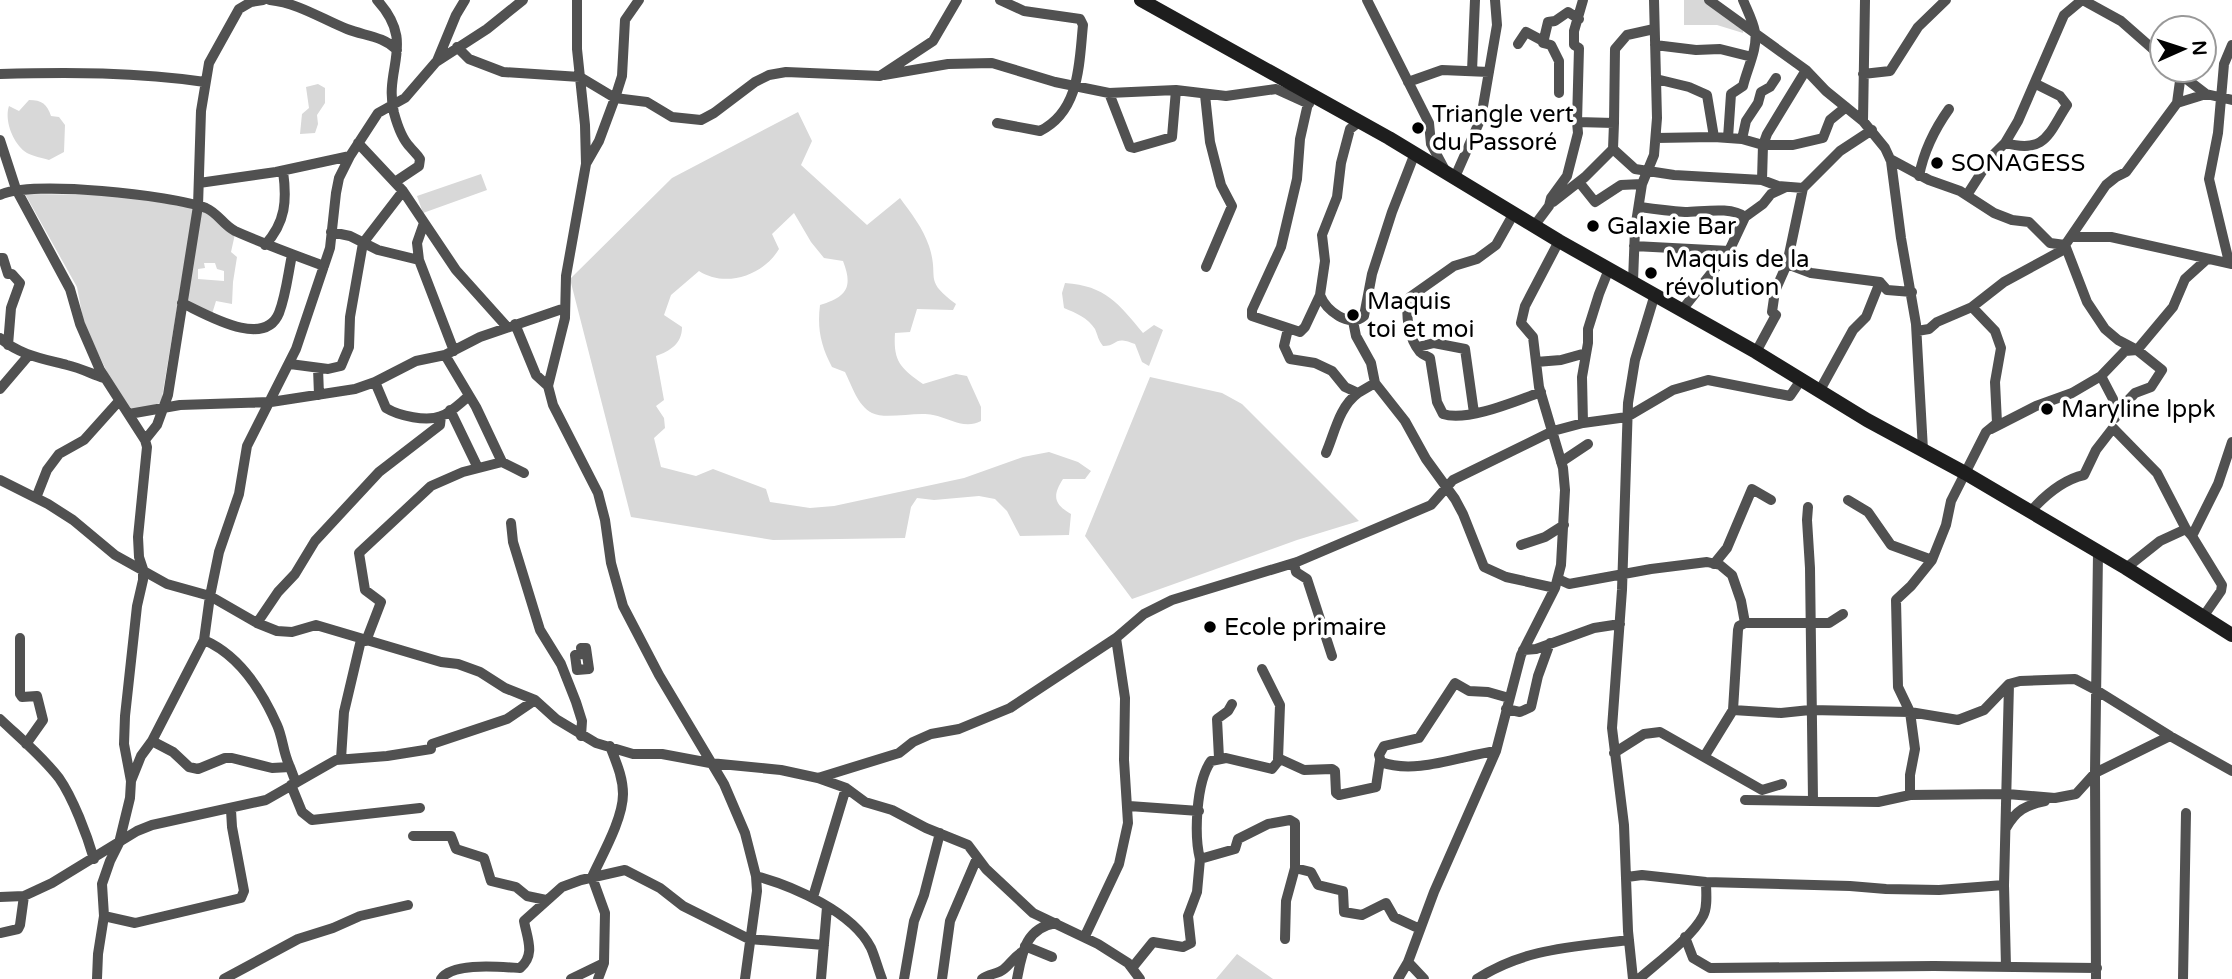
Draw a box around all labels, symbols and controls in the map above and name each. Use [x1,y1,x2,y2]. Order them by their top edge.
north arrow [2148,14,2218,84]
text: N [2188,40,2210,56]
place label: Triangle vert du Passoré [1432,100,1574,157]
marker: Triangle vert du Passoré [1410,120,1426,136]
place label: SONAGESS [1951,149,2085,178]
marker: SONAGESS [1929,155,1945,171]
place label: Galaxie Bar [1607,212,1737,241]
marker: Galaxie Bar [1585,218,1601,234]
place label: Maquis de la révolution [1665,245,1810,302]
marker: Maquis de la révolution [1643,265,1659,281]
place label: Maquis toi et moi [1367,287,1474,344]
marker: Maquis toi et moi [1345,307,1361,323]
place label: Maryline lppk [2061,395,2216,424]
marker: Maryline lppk [2039,401,2055,417]
place label: Ecole primaire [1224,613,1386,642]
marker: Ecole primaire [1202,619,1218,635]

